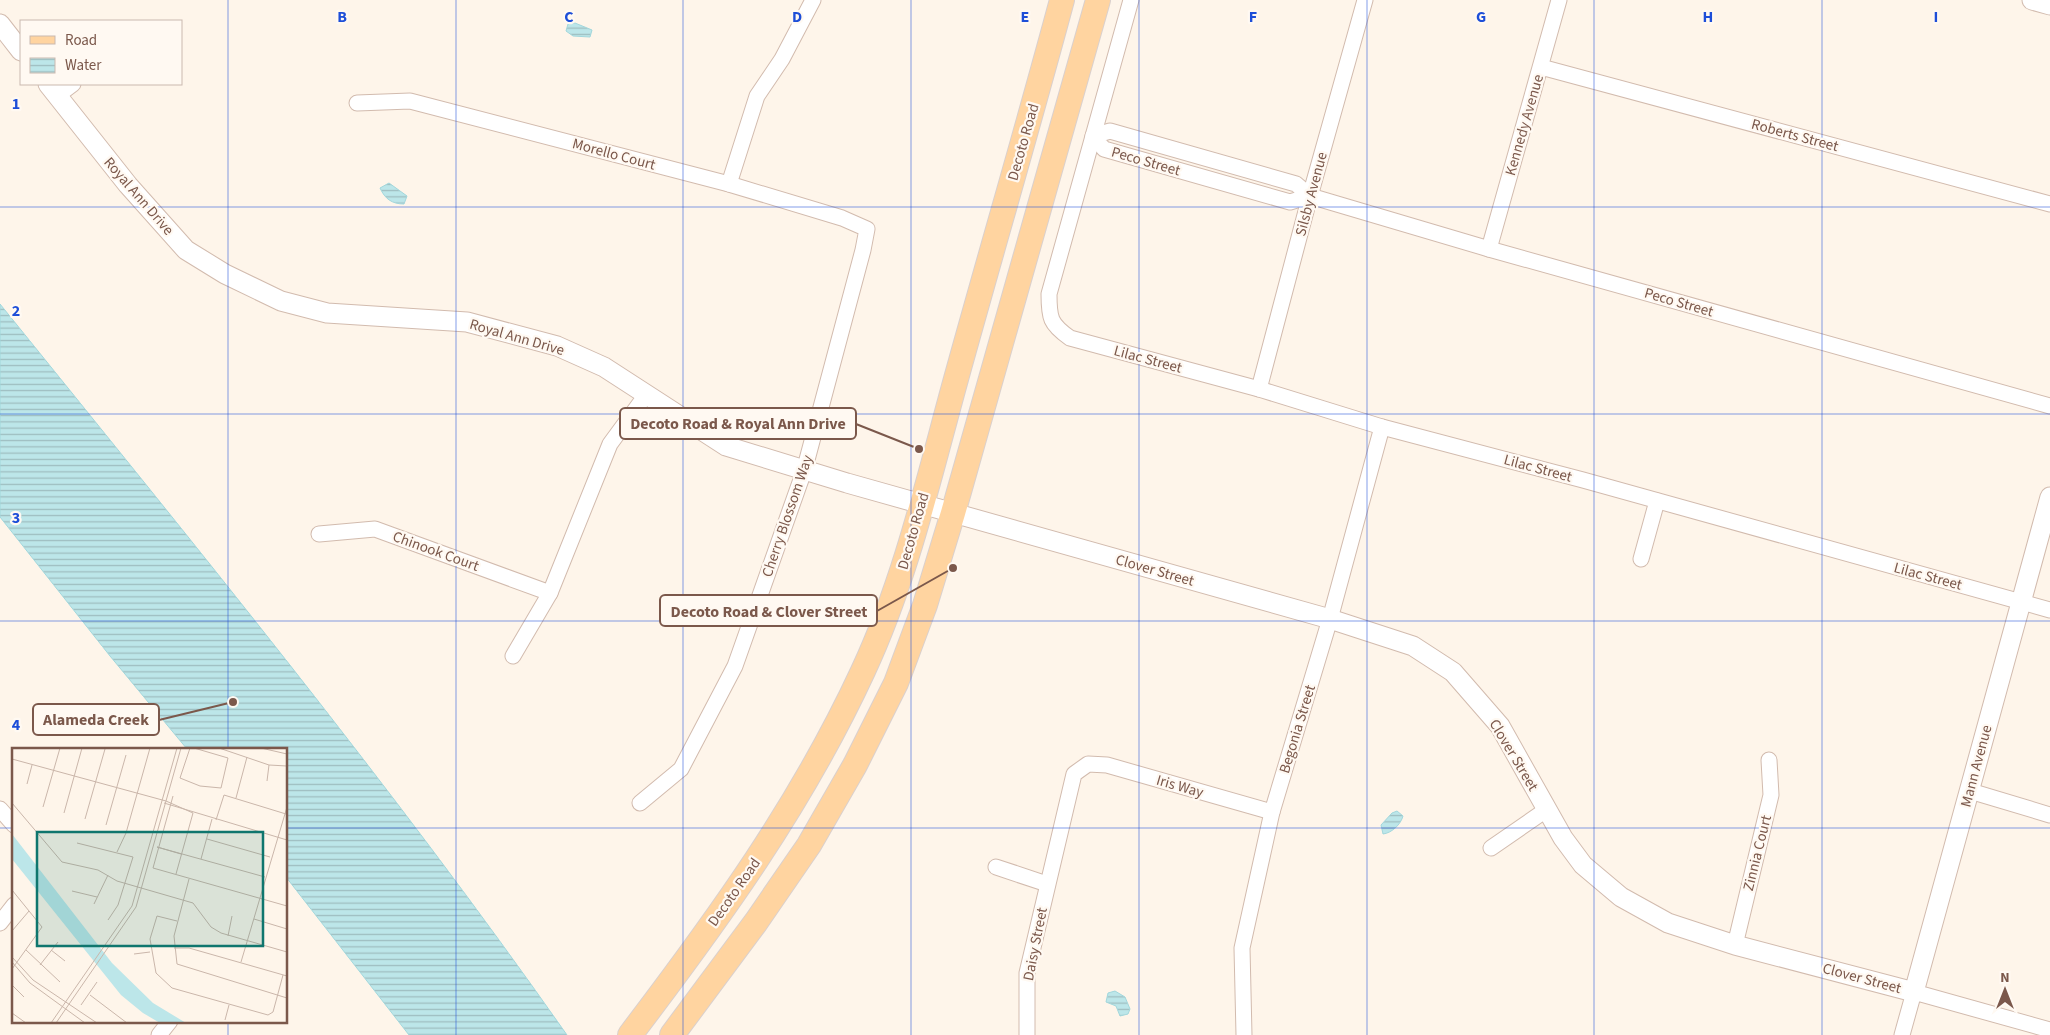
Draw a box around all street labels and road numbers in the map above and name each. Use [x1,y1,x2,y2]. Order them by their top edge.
street label: Kennedy Avenue [1500,72,1549,178]
street label: Decoto Road [1002,101,1044,183]
street label: Roberts Street [1749,114,1841,157]
street label: Morello Court [570,133,658,176]
street label: Peco Street [1109,142,1183,181]
street label: Silsby Avenue [1290,150,1333,239]
street label: Royal Ann Drive [99,153,179,240]
street label: Peco Street [1642,283,1716,322]
street label: Royal Ann Drive [467,314,567,361]
street label: Lilac Street [1111,340,1184,379]
street label: Lilac Street [1501,449,1574,488]
street label: Cherry Blossom Way [757,452,818,580]
street label: Decoto Road [892,490,934,572]
street label: Chinook Court [390,526,482,577]
street label: Clover Street [1113,549,1197,592]
street label: Lilac Street [1891,557,1964,596]
street label: Begonia Street [1274,682,1321,776]
street label: Clover Street [1484,715,1543,795]
street label: Mann Avenue [1955,723,1998,809]
street label: Iris Way [1154,770,1206,803]
street label: Zinnia Court [1738,813,1777,893]
street label: Decoto Road [703,854,766,931]
street label: Daisy Street [1018,906,1053,983]
street label: Clover Street [1820,958,1904,999]

